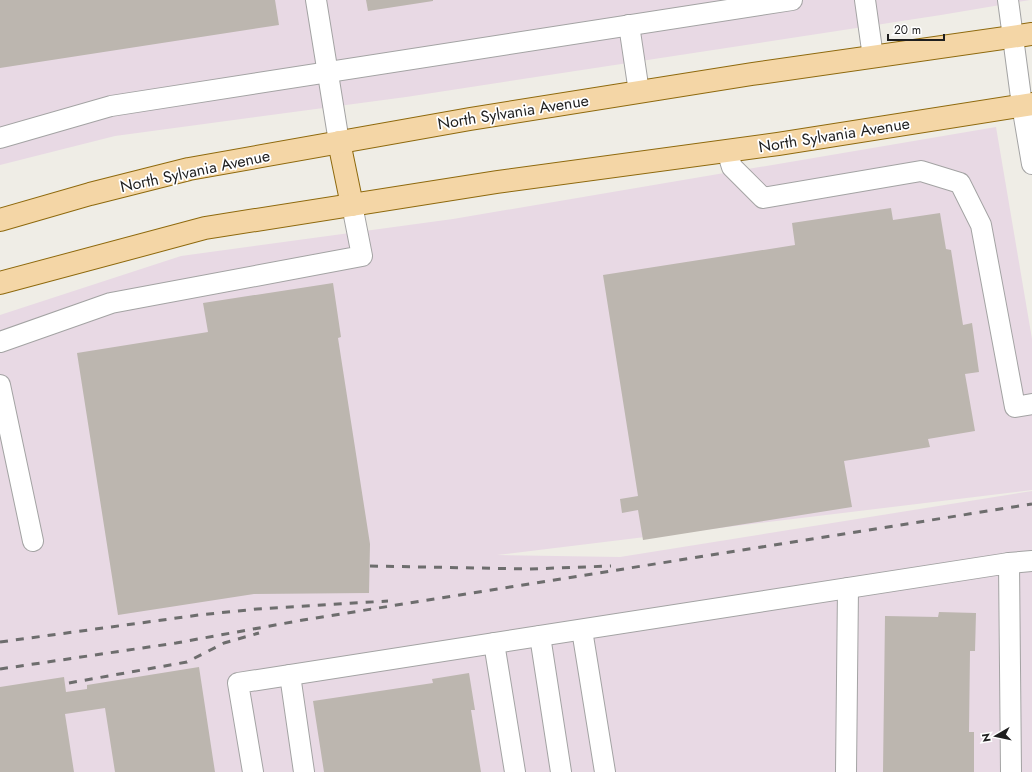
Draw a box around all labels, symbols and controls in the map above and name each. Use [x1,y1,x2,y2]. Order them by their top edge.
scale bar [888,16,944,42]
text: 20 m [894,21,921,39]
street label: North Sylvania Avenue [436,89,590,135]
street label: North Sylvania Avenue [757,112,911,158]
street label: North Sylvania Avenue [118,144,272,198]
north arrow [976,716,1016,756]
text: N [978,732,995,743]

